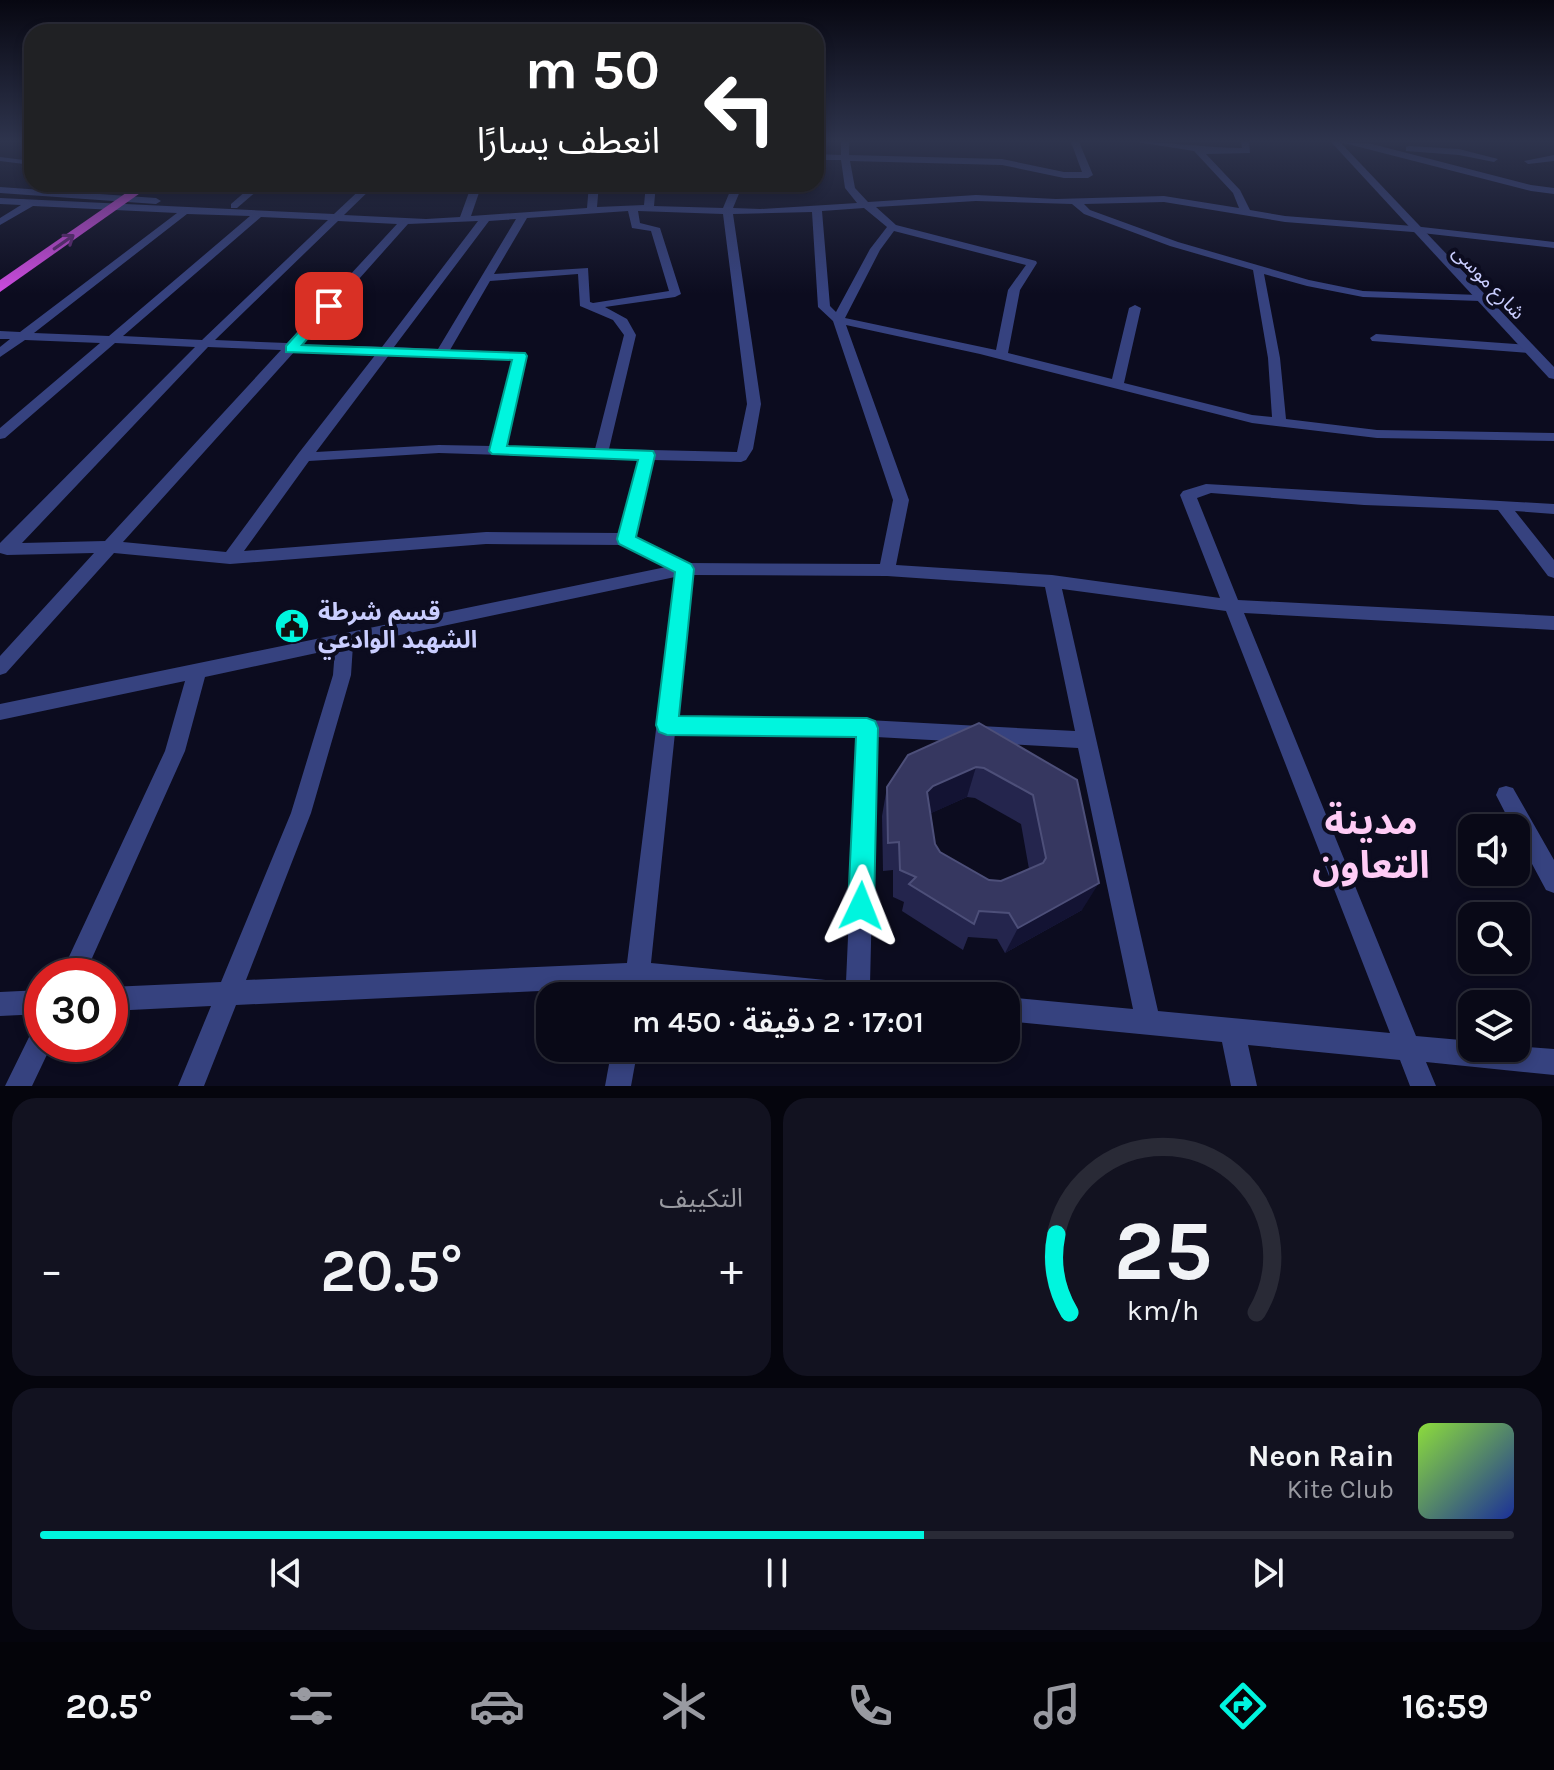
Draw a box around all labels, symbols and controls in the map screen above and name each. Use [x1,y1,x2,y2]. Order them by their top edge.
text: 50 m [525,37,660,102]
icon: left [688,56,792,160]
text: انعطف يسارًا [477,120,660,162]
one-way arrow [52,234,74,250]
street label: شارع موسى [1446,241,1530,326]
pin [295,272,363,340]
icon: arrive [307,284,351,328]
place label: قسم شرطة الشهيد الوادعي [318,598,477,660]
public building icon: قسم شرطة الشهيد الوادعي [273,607,311,645]
district label: مدينة التعاون [1312,799,1430,888]
map controls [1458,814,1530,1062]
button: sound [1458,814,1530,886]
position arrow [819,864,903,948]
button: search [1458,902,1530,974]
speed limit sign: 30 [24,958,128,1062]
button: layers [1458,990,1530,1062]
text: 17:01 · 2 دقيقة · 450 m [632,1004,924,1040]
text: التكييف [659,1183,743,1214]
text: 25 [1113,1203,1212,1300]
text: 20.5° [320,1236,463,1306]
text: − [40,1245,63,1296]
text: + [720,1245,743,1296]
text: km/h [1126,1294,1199,1327]
text: Neon Rain [1248,1438,1394,1474]
text: Kite Club [1287,1474,1394,1505]
icon: previous [264,1551,308,1595]
icon: pause [755,1551,799,1595]
icon: next [1246,1551,1290,1595]
icon: filters [283,1678,339,1734]
icon: car [469,1678,525,1734]
icon: climate [656,1678,712,1734]
icon: phone [842,1678,898,1734]
icon: music [1029,1678,1085,1734]
icon: directions [1215,1678,1271,1734]
text: 20.5° [65,1685,153,1727]
text: 16:59 [1401,1685,1489,1727]

